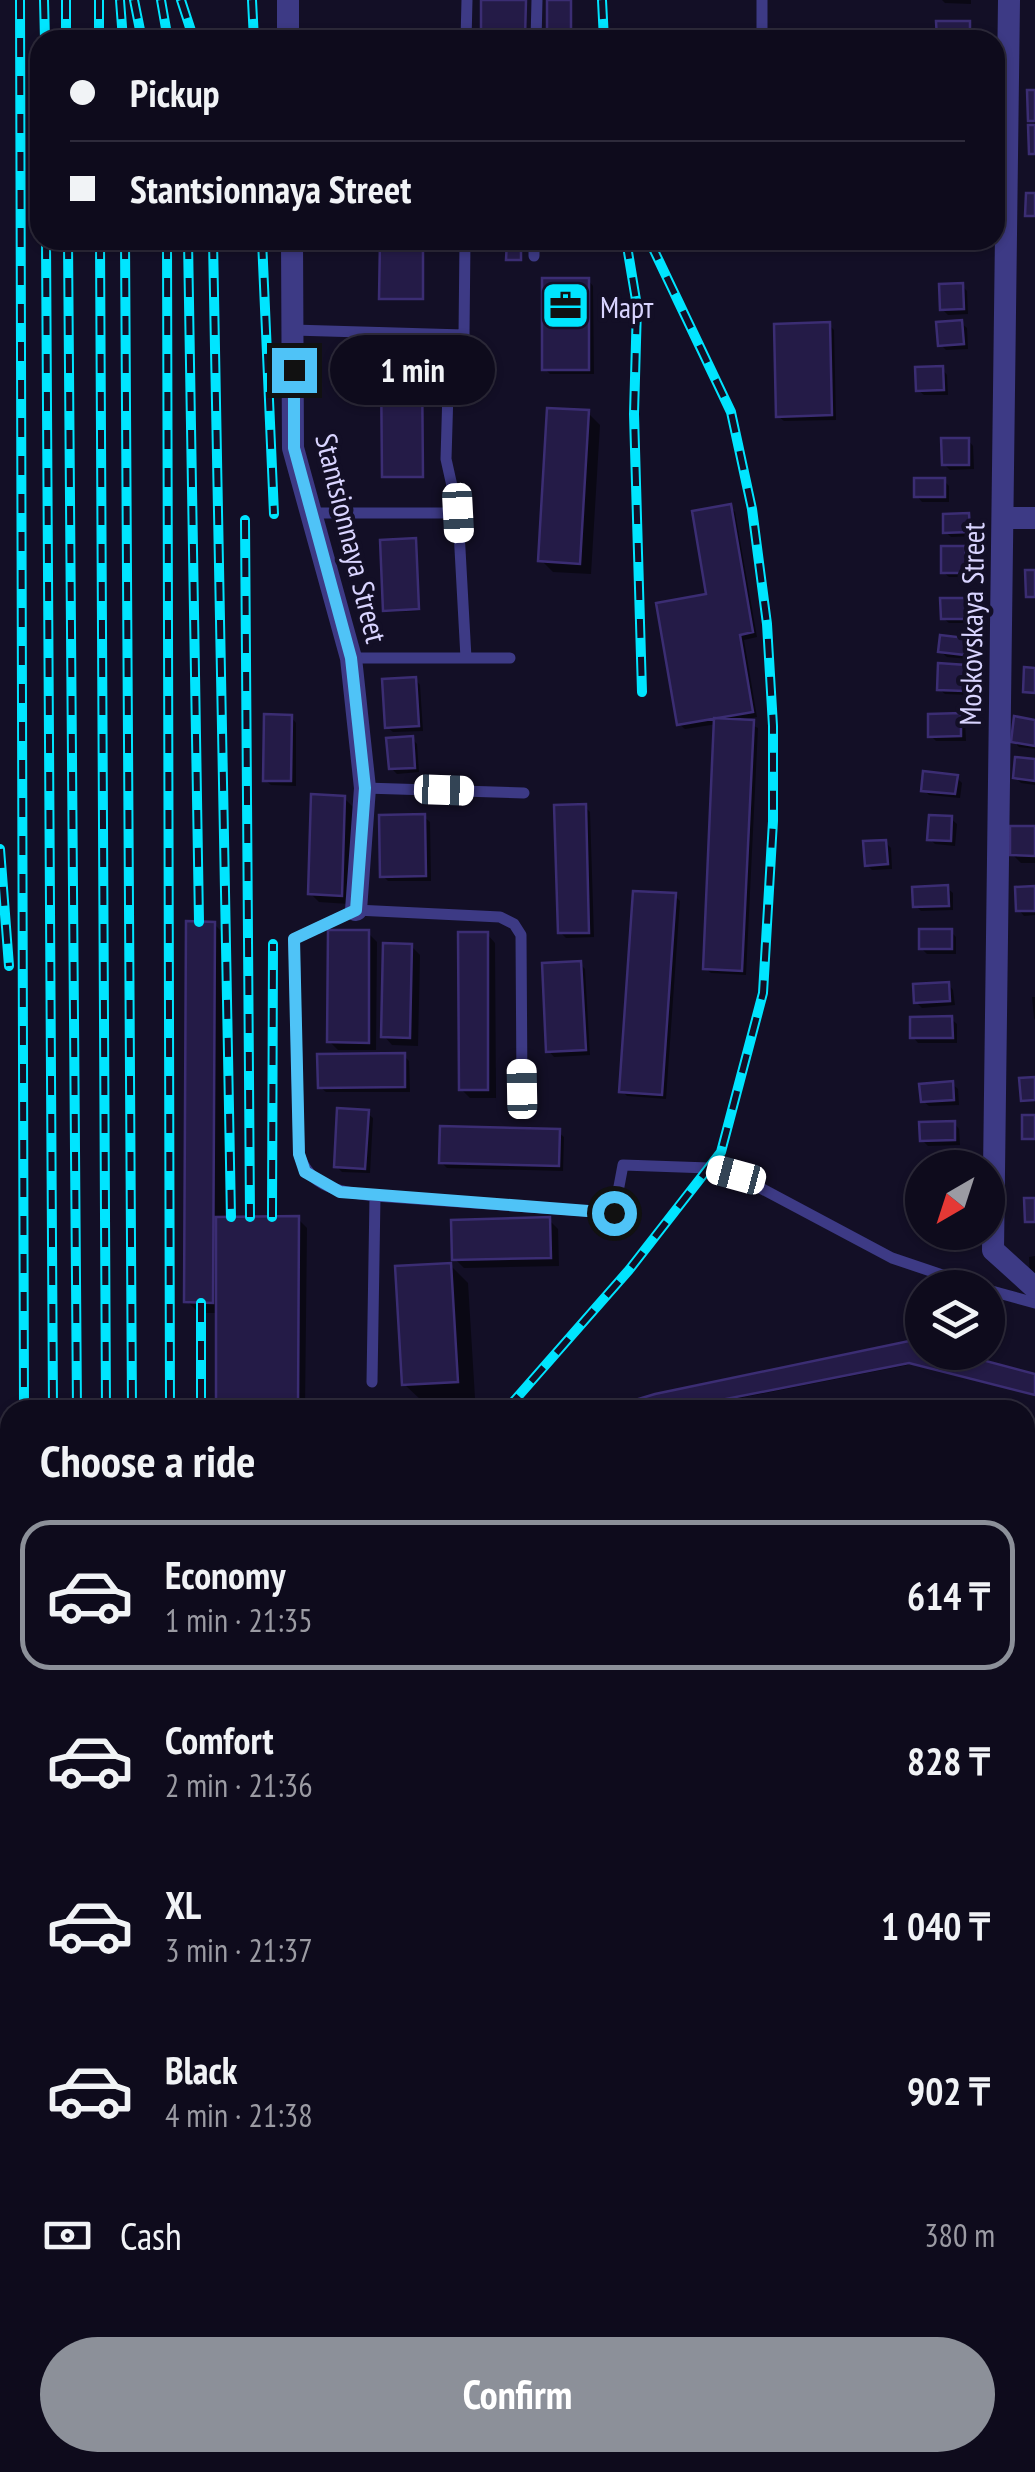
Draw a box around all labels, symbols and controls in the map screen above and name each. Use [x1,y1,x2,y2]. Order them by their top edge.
text: Pickup [130,68,220,117]
text: Stantsionnaya Street [130,164,411,213]
office icon: Март [539,280,591,332]
place label: Март [600,287,654,326]
callout: 1 min [329,335,494,405]
route end [272,348,317,393]
text: 1 min [380,349,445,391]
street label: Stantsionnaya Street [307,429,397,647]
car [441,482,475,544]
street label: Moskovskaya Street [950,521,992,726]
car [413,774,475,806]
car [506,1059,538,1119]
north arrow [905,1150,1005,1250]
map controls [905,1150,1005,1370]
car [703,1153,769,1197]
route start [592,1191,637,1236]
button: layers [905,1270,1005,1370]
text: Choose a ride [40,1431,255,1489]
icon: car [45,1550,135,1640]
text: Economy [165,1550,285,1599]
text: 614 ₸ [907,1571,990,1620]
text: 1 min · 21:35 [165,1599,313,1641]
icon: car [45,1715,135,1805]
text: Comfort [165,1715,274,1764]
text: 828 ₸ [907,1736,990,1785]
text: 2 min · 21:36 [165,1764,313,1806]
icon: car [45,1880,135,1970]
text: XL [165,1880,201,1929]
text: 1 040 ₸ [881,1901,990,1950]
text: 3 min · 21:37 [165,1929,313,1971]
icon: car [45,2045,135,2135]
text: Black [165,2045,238,2094]
text: 902 ₸ [907,2066,990,2115]
text: 4 min · 21:38 [165,2094,313,2136]
icon: cash [40,2208,95,2263]
text: Cash [120,2211,182,2260]
text: 380 m [924,2214,995,2256]
button: Confirm [40,2337,995,2452]

